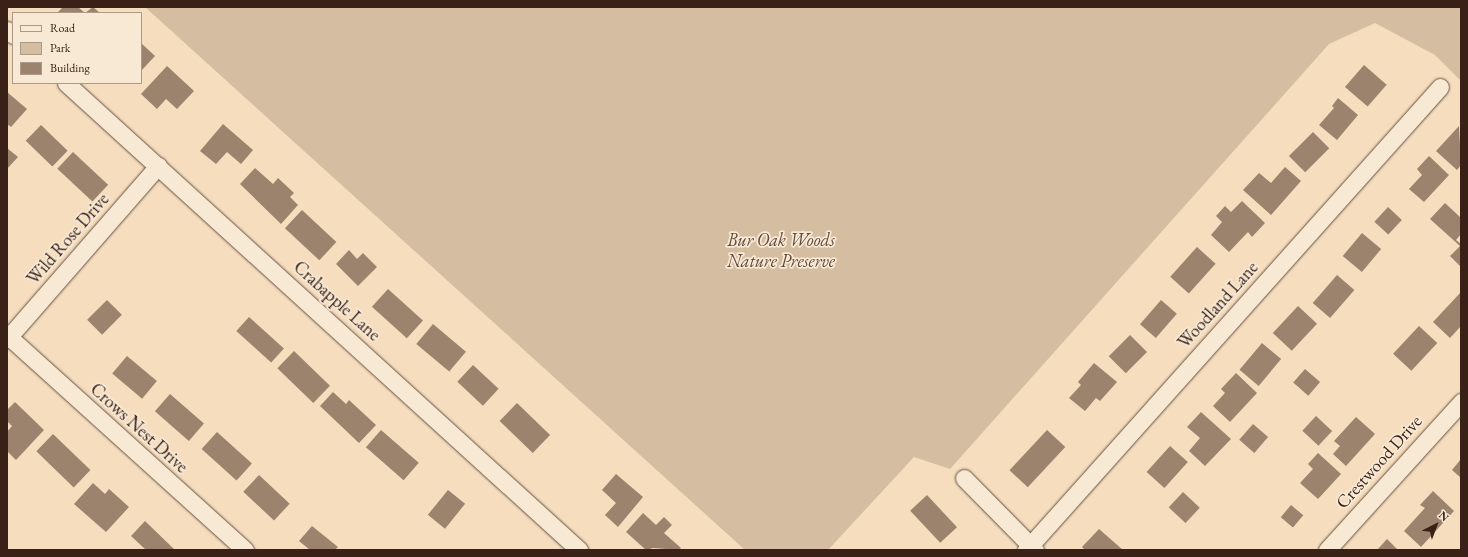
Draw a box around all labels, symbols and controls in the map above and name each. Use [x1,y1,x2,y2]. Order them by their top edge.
legend [12,12,142,84]
text: Road [50,20,75,36]
text: Park [50,40,70,56]
text: Building [50,60,90,76]
street label: Wild Rose Drive [22,189,114,289]
park label: Bur Oak Woods Nature Preserve [727,230,835,272]
street label: Crabapple Lane [289,256,385,346]
street label: Woodland Lane [1173,257,1263,353]
street label: Crows Nest Drive [86,378,192,478]
street label: Crestwood Drive [1331,411,1427,513]
north arrow [1416,505,1456,545]
text: N [1436,508,1452,524]

